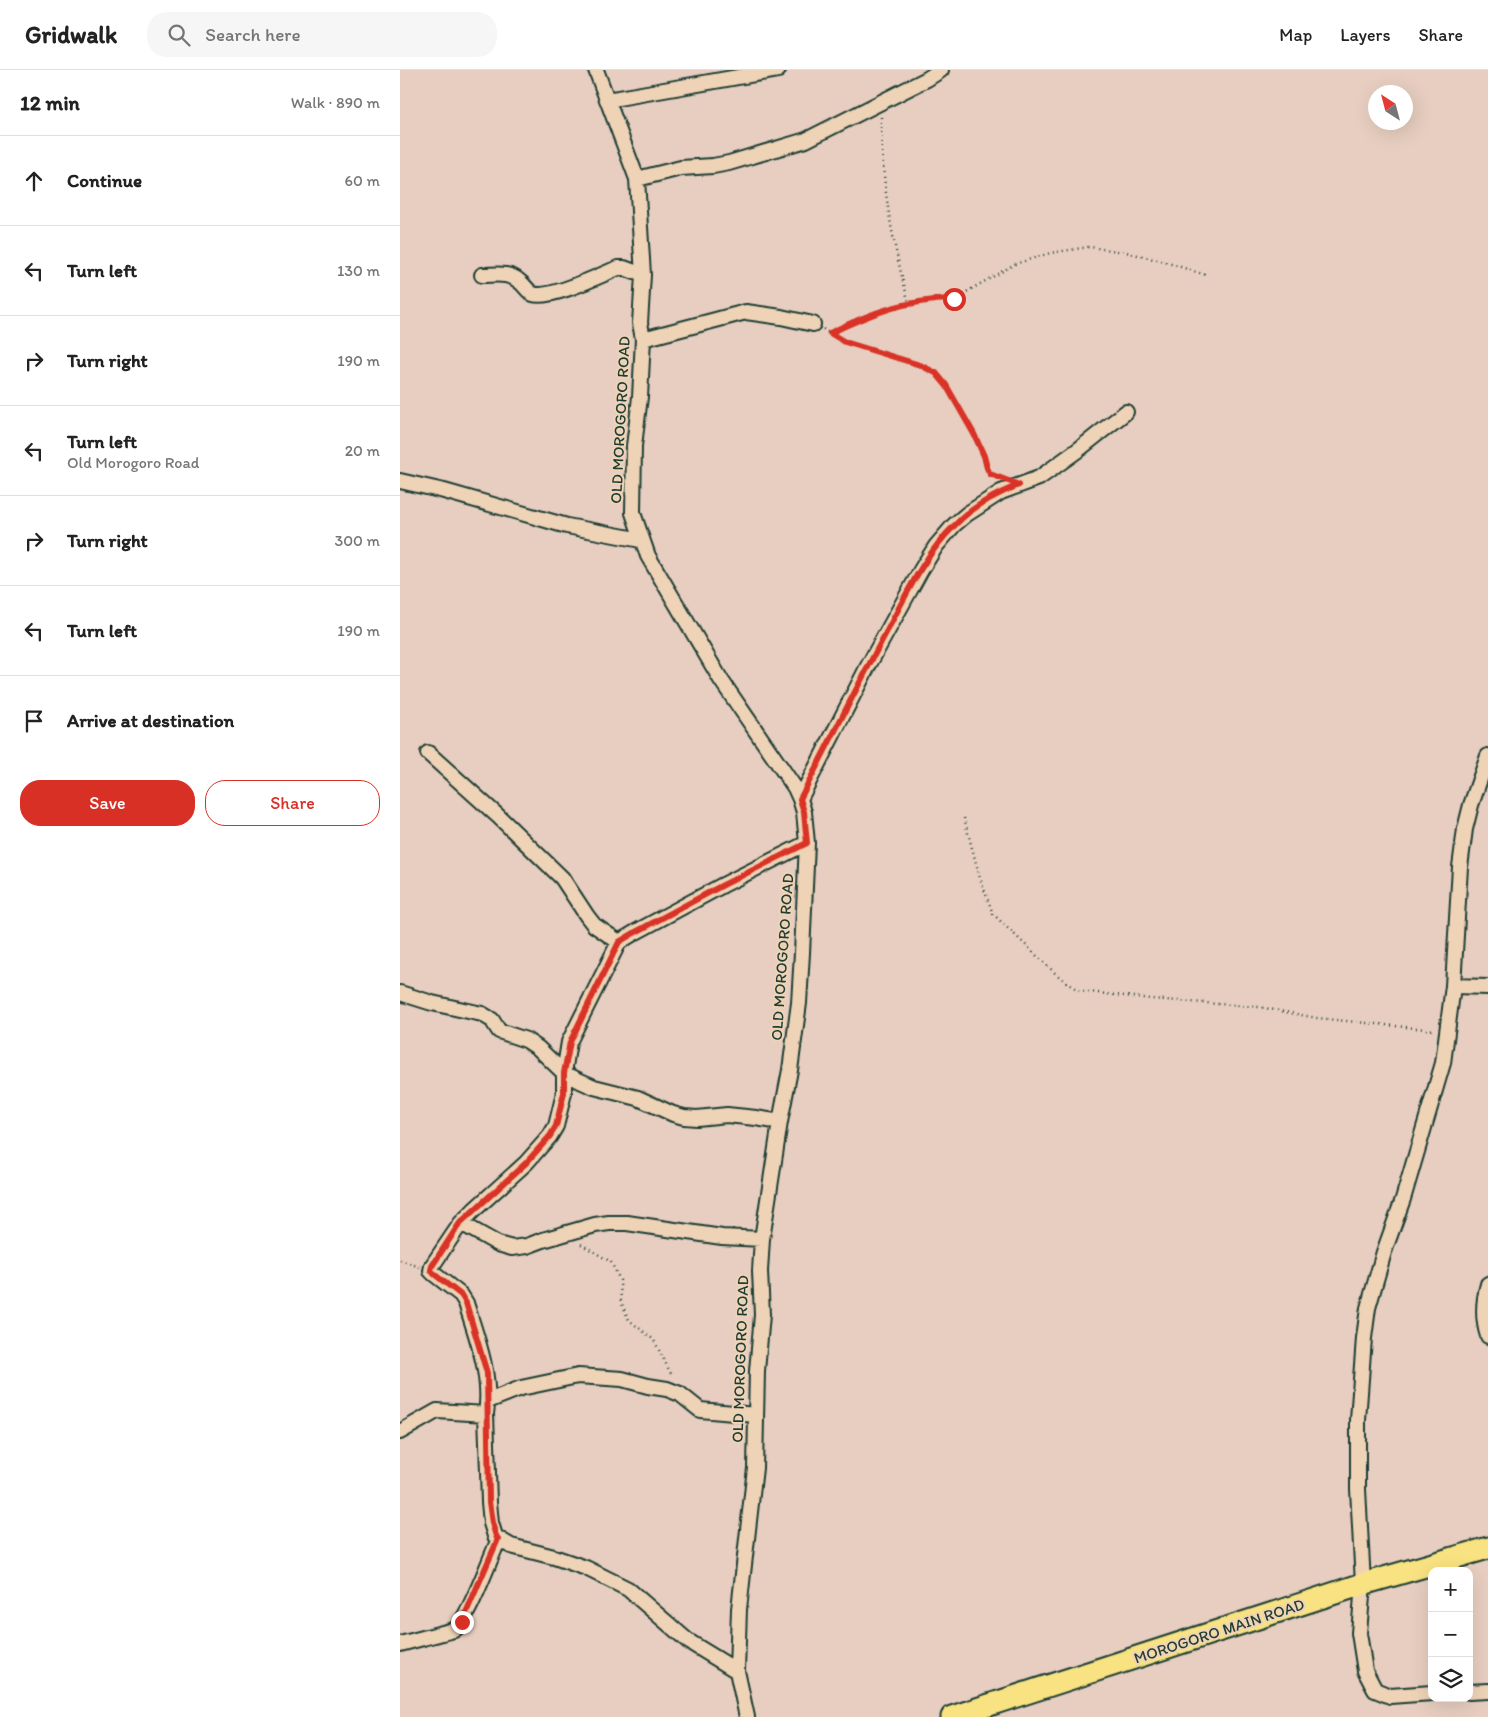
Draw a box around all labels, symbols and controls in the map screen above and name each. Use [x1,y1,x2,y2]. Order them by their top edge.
search box [147,12,497,57]
text: Gridwalk [25,20,117,49]
icon: search [165,21,193,49]
text: Search here [205,23,301,46]
text: Map [1279,24,1312,46]
text: Layers [1340,24,1390,46]
text: Share [1418,24,1463,46]
north arrow [1368,85,1413,130]
text: 12 min [20,90,80,115]
text: Walk · 890 m [291,93,380,112]
icon: ahead [20,167,48,195]
text: Continue [67,169,142,192]
text: 60 m [345,171,380,190]
icon: left [20,257,48,285]
text: Turn left [67,259,137,282]
text: 130 m [337,261,380,280]
route start [943,288,966,311]
street label: OLD MOROGORO ROAD [606,336,634,504]
icon: right [20,347,48,375]
text: Turn right [67,349,148,372]
text: 190 m [337,351,380,370]
text: Turn left [67,430,137,453]
icon: left [20,437,48,465]
text: 20 m [345,441,380,460]
text: Old Morogoro Road [67,453,200,472]
icon: right [20,527,48,555]
text: Turn right [67,529,148,552]
text: 300 m [335,531,380,550]
icon: left [20,617,48,645]
text: Turn left [67,619,137,642]
text: 190 m [337,621,380,640]
icon: arrive [20,707,48,735]
text: Arrive at destination [67,709,234,732]
button: Save [20,780,195,826]
button: Share [205,780,380,826]
street label: OLD MOROGORO ROAD [767,873,797,1041]
street label: OLD MOROGORO ROAD [728,1275,752,1443]
map controls [1428,1567,1473,1702]
button: + [1428,1567,1473,1612]
street label: MOROGORO MAIN ROAD [1131,1594,1307,1668]
route end [451,1611,474,1634]
button: − [1428,1612,1473,1657]
button: layers [1428,1657,1473,1702]

